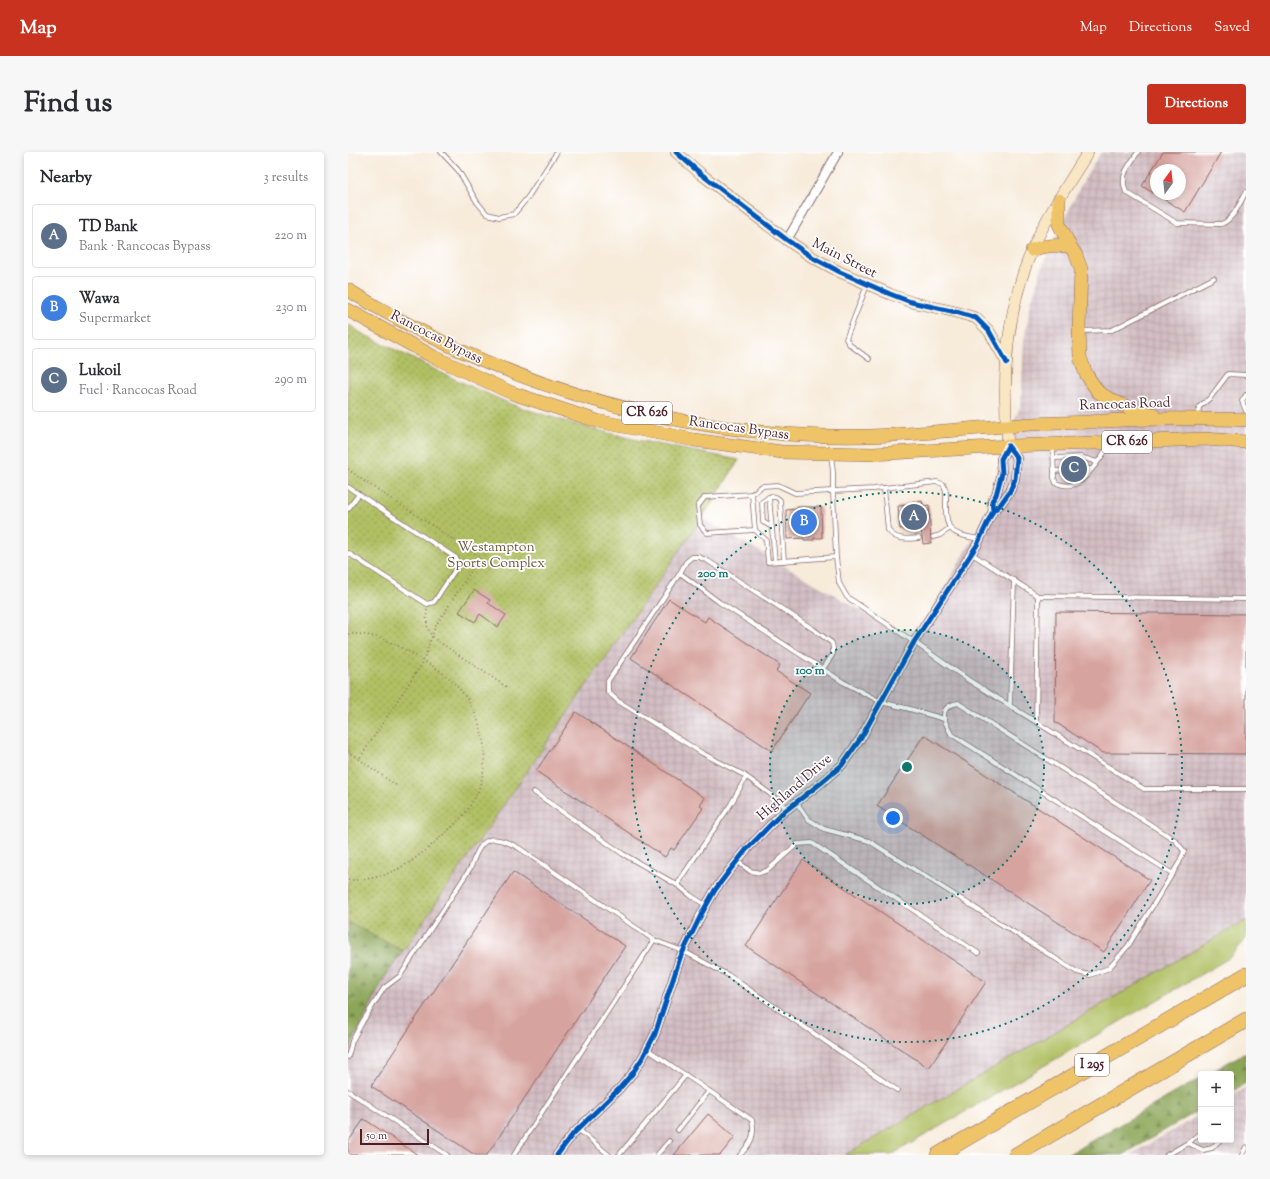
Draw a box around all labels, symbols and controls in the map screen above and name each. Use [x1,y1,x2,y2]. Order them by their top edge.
text: Map [20,15,57,42]
text: Map [1080,18,1107,38]
text: Directions [1129,18,1192,38]
text: Saved [1214,18,1250,38]
text: Find us [24,84,112,124]
button: Directions [1147,84,1246,124]
north arrow [1150,164,1186,200]
text: Nearby [40,166,92,190]
text: 3 results [263,169,308,187]
text: TD Bank [79,217,138,238]
text: A [49,227,59,245]
text: 220 m [274,227,307,245]
street label: Main Street [808,234,880,284]
text: Bank · Rancocas Bypass [79,238,210,256]
text: Wawa [79,289,120,310]
text: B [50,299,58,317]
text: 230 m [275,299,307,317]
street label: Rancocas Bypass [386,306,486,370]
text: Supermarket [79,310,151,328]
text: Lukoil [79,361,121,382]
text: C [49,371,59,389]
text: 290 m [274,371,307,389]
text: Fuel · Rancocas Road [79,382,197,400]
street label: Rancocas Road [1079,393,1171,417]
road number: CR 626 [622,402,672,424]
street label: Rancocas Bypass [688,412,790,446]
road number: CR 626 [1102,431,1152,453]
pin: C [1061,454,1087,484]
pin: A [901,502,927,532]
pin: B [791,507,817,537]
park label: Westampton Sports Complex [447,538,545,574]
text: 200 m [698,565,728,583]
text: 100 m [794,662,825,680]
street label: Highland Drive [753,750,837,826]
centre of rings [900,760,914,774]
your location [883,808,903,828]
road number: I 295 [1075,1054,1109,1076]
map controls [1198,1071,1234,1143]
button: + [1198,1071,1234,1107]
button: − [1198,1107,1234,1143]
scale bar [360,1127,429,1146]
text: 50 m [366,1128,387,1144]

